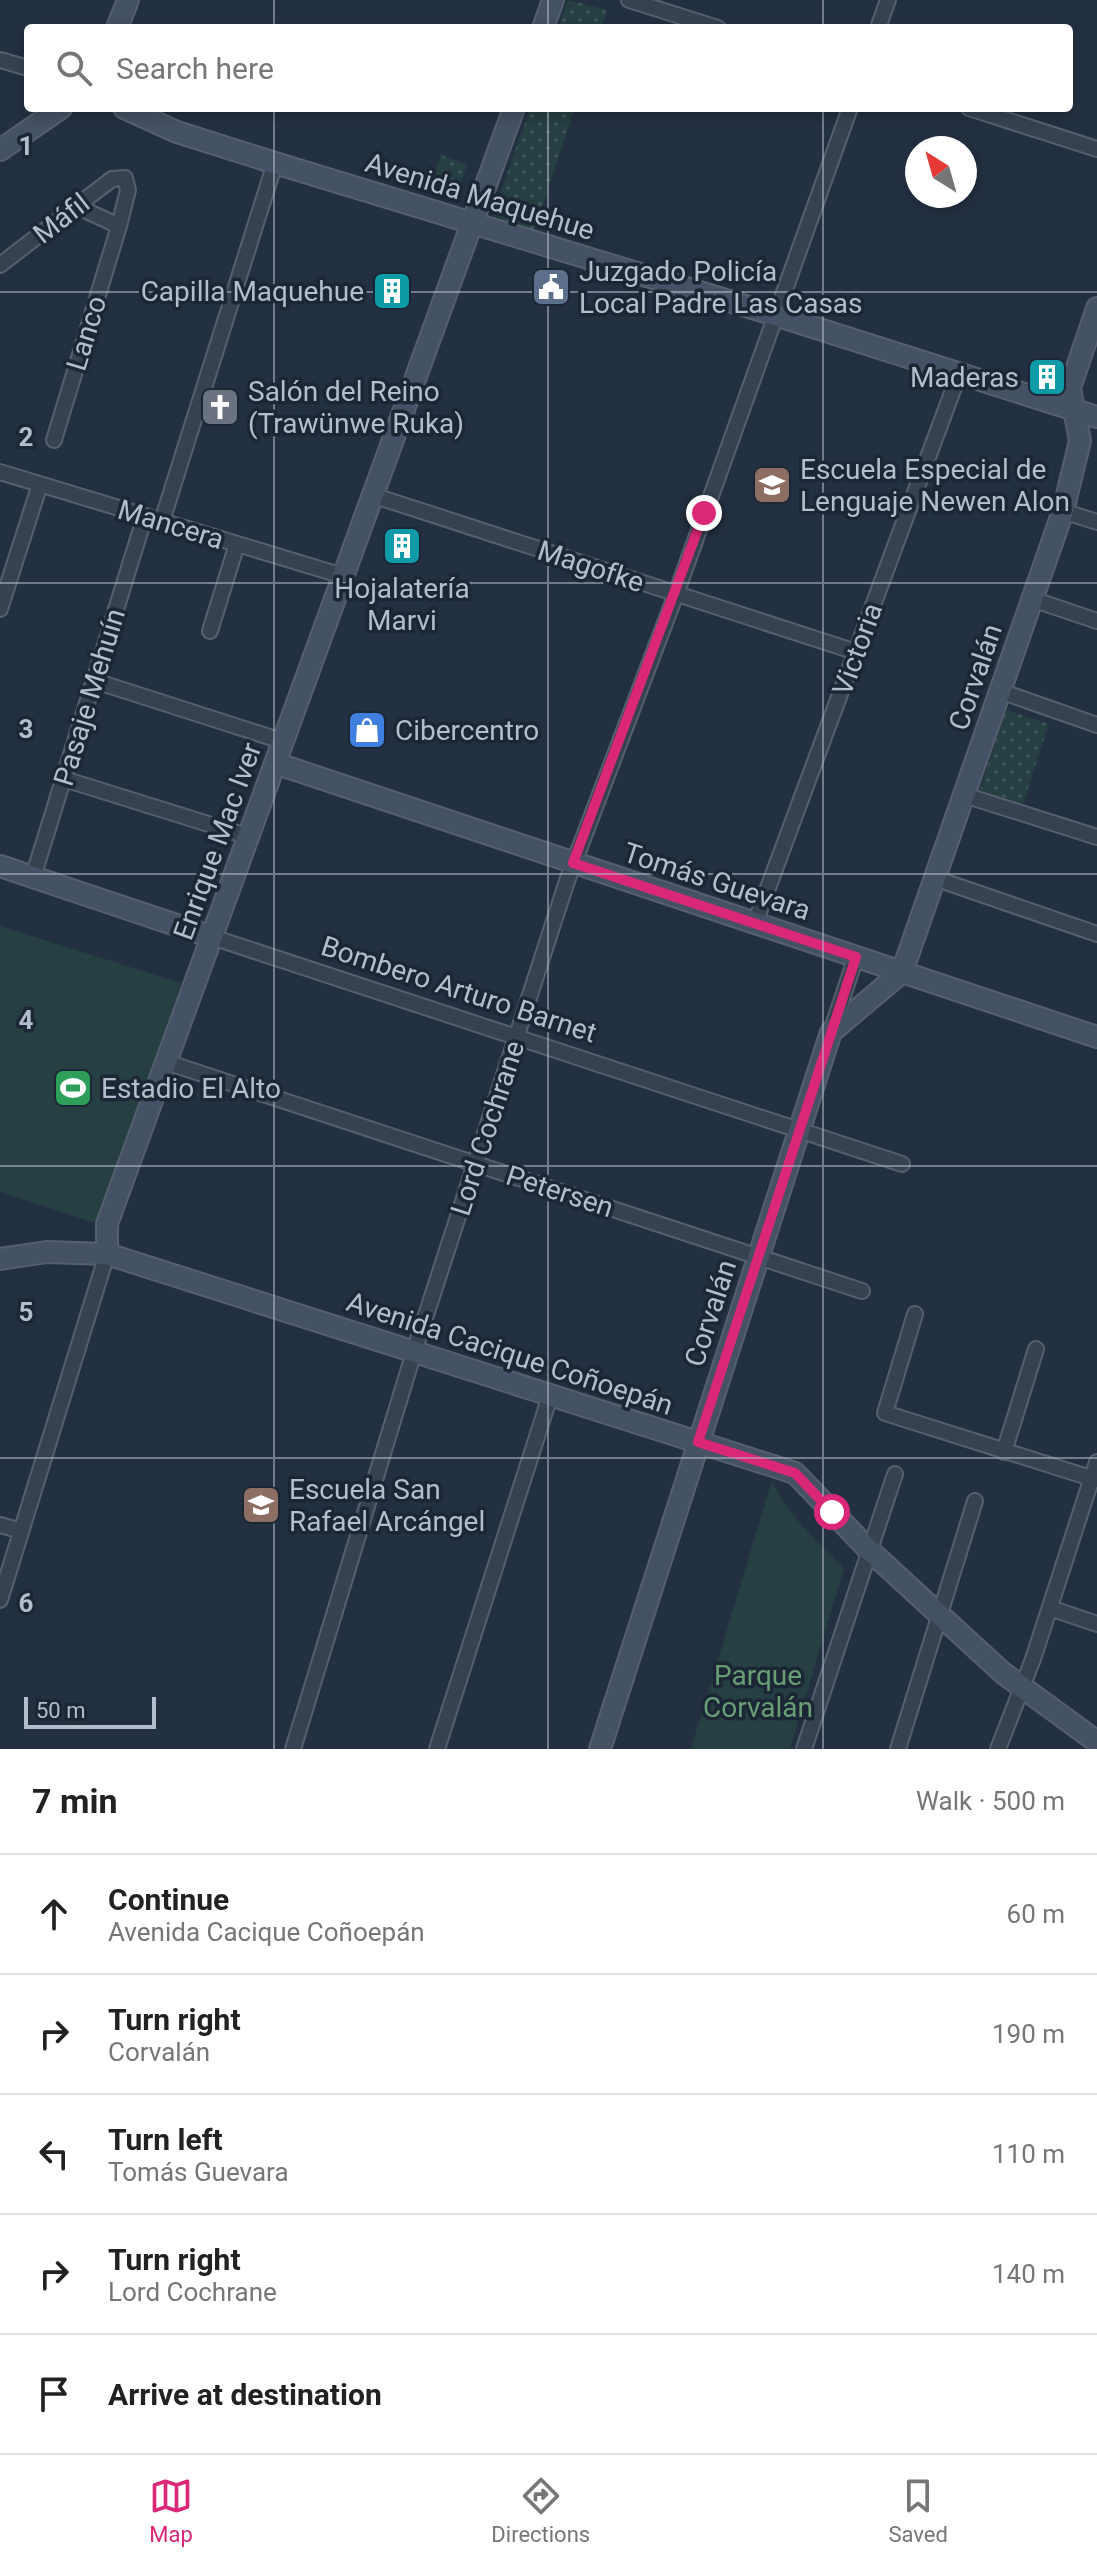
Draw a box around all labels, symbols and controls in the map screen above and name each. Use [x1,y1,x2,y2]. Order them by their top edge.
search box [24,24,1073,112]
icon: search [52,46,96,90]
text: Search here [116,51,274,86]
text: 1 [19,131,33,161]
north arrow [905,136,977,208]
street label: Avenida Maquehue [361,146,598,247]
street label: Máfil [27,186,96,250]
place label: Juzgado Policía Local Padre Las Casas [579,255,863,320]
public building icon: Juzgado Policía Local Padre Las Casas [530,266,572,308]
building icon: Capilla Maquehue [371,270,413,312]
place label: Capilla Maquehue [141,275,364,308]
street label: Lanco [60,292,113,375]
building icon: Maderas [1026,356,1068,398]
place label: Maderas [910,361,1019,394]
place label: Salón del Reino (Trawünwe Ruka) [248,375,464,440]
church icon: Salón del Reino (Trawünwe Ruka) [199,386,241,428]
text: 2 [19,422,33,452]
place label: Escuela Especial de Lenguaje Newen Alon [800,453,1070,518]
school or university icon: Escuela Especial de Lenguaje Newen Alon [751,464,793,506]
street label: Mancera [114,493,228,556]
route end [686,495,722,531]
building icon: Hojalatería Marvi [381,525,423,567]
street label: Magofke [533,534,648,599]
place label: Hojalatería Marvi [334,572,470,637]
street label: Victoria [826,599,889,700]
street label: Pasaje Mehuín [47,605,132,790]
street label: Corvalán [942,620,1009,735]
shop icon: Cibercentro [346,709,388,751]
text: 3 [19,714,33,744]
place label: Cibercentro [395,714,539,747]
street label: Enrique Mac Iver [166,738,269,944]
street label: Tomás Guevara [619,836,814,927]
street label: Bombero Arturo Barnet [317,929,601,1050]
text: 4 [19,1005,34,1035]
street label: Lord Cochrane [444,1037,531,1220]
sports icon: Estadio El Alto [52,1067,94,1109]
place label: Estadio El Alto [101,1072,281,1105]
street label: Petersen [502,1159,618,1224]
street label: Corvalán [678,1256,743,1371]
street label: Avenida Cacique Coñoepán [343,1285,677,1422]
text: 5 [19,1297,33,1327]
place label: Escuela San Rafael Arcángel [289,1473,485,1538]
school or university icon: Escuela San Rafael Arcángel [240,1484,282,1526]
route start [814,1494,850,1530]
text: 6 [19,1588,34,1618]
park label: Parque Corvalán [703,1659,813,1724]
scale bar [24,1693,156,1729]
text: 50 m [36,1698,85,1723]
text: 7 min [32,1781,117,1821]
text: Walk · 500 m [916,1786,1065,1816]
text: Continue [108,1882,229,1917]
icon: ahead [32,1892,76,1936]
text: 60 m [1007,1899,1065,1929]
text: Avenida Cacique Coñoepán [108,1917,425,1947]
text: Turn right [108,2002,241,2037]
icon: right [32,2012,76,2056]
text: 190 m [992,2019,1065,2049]
text: Corvalán [108,2037,210,2067]
text: Turn left [108,2122,223,2157]
icon: left [32,2132,76,2176]
text: 110 m [992,2139,1065,2169]
text: Tomás Guevara [108,2157,289,2187]
text: Turn right [108,2242,241,2277]
icon: right [32,2252,76,2296]
text: 140 m [992,2259,1065,2289]
text: Lord Cochrane [108,2277,277,2307]
icon: arrive [32,2372,76,2416]
text: Arrive at destination [108,2377,382,2412]
tab: Map [149,2474,193,2547]
tab: Directions [491,2474,590,2547]
tab: Saved [888,2474,948,2547]

